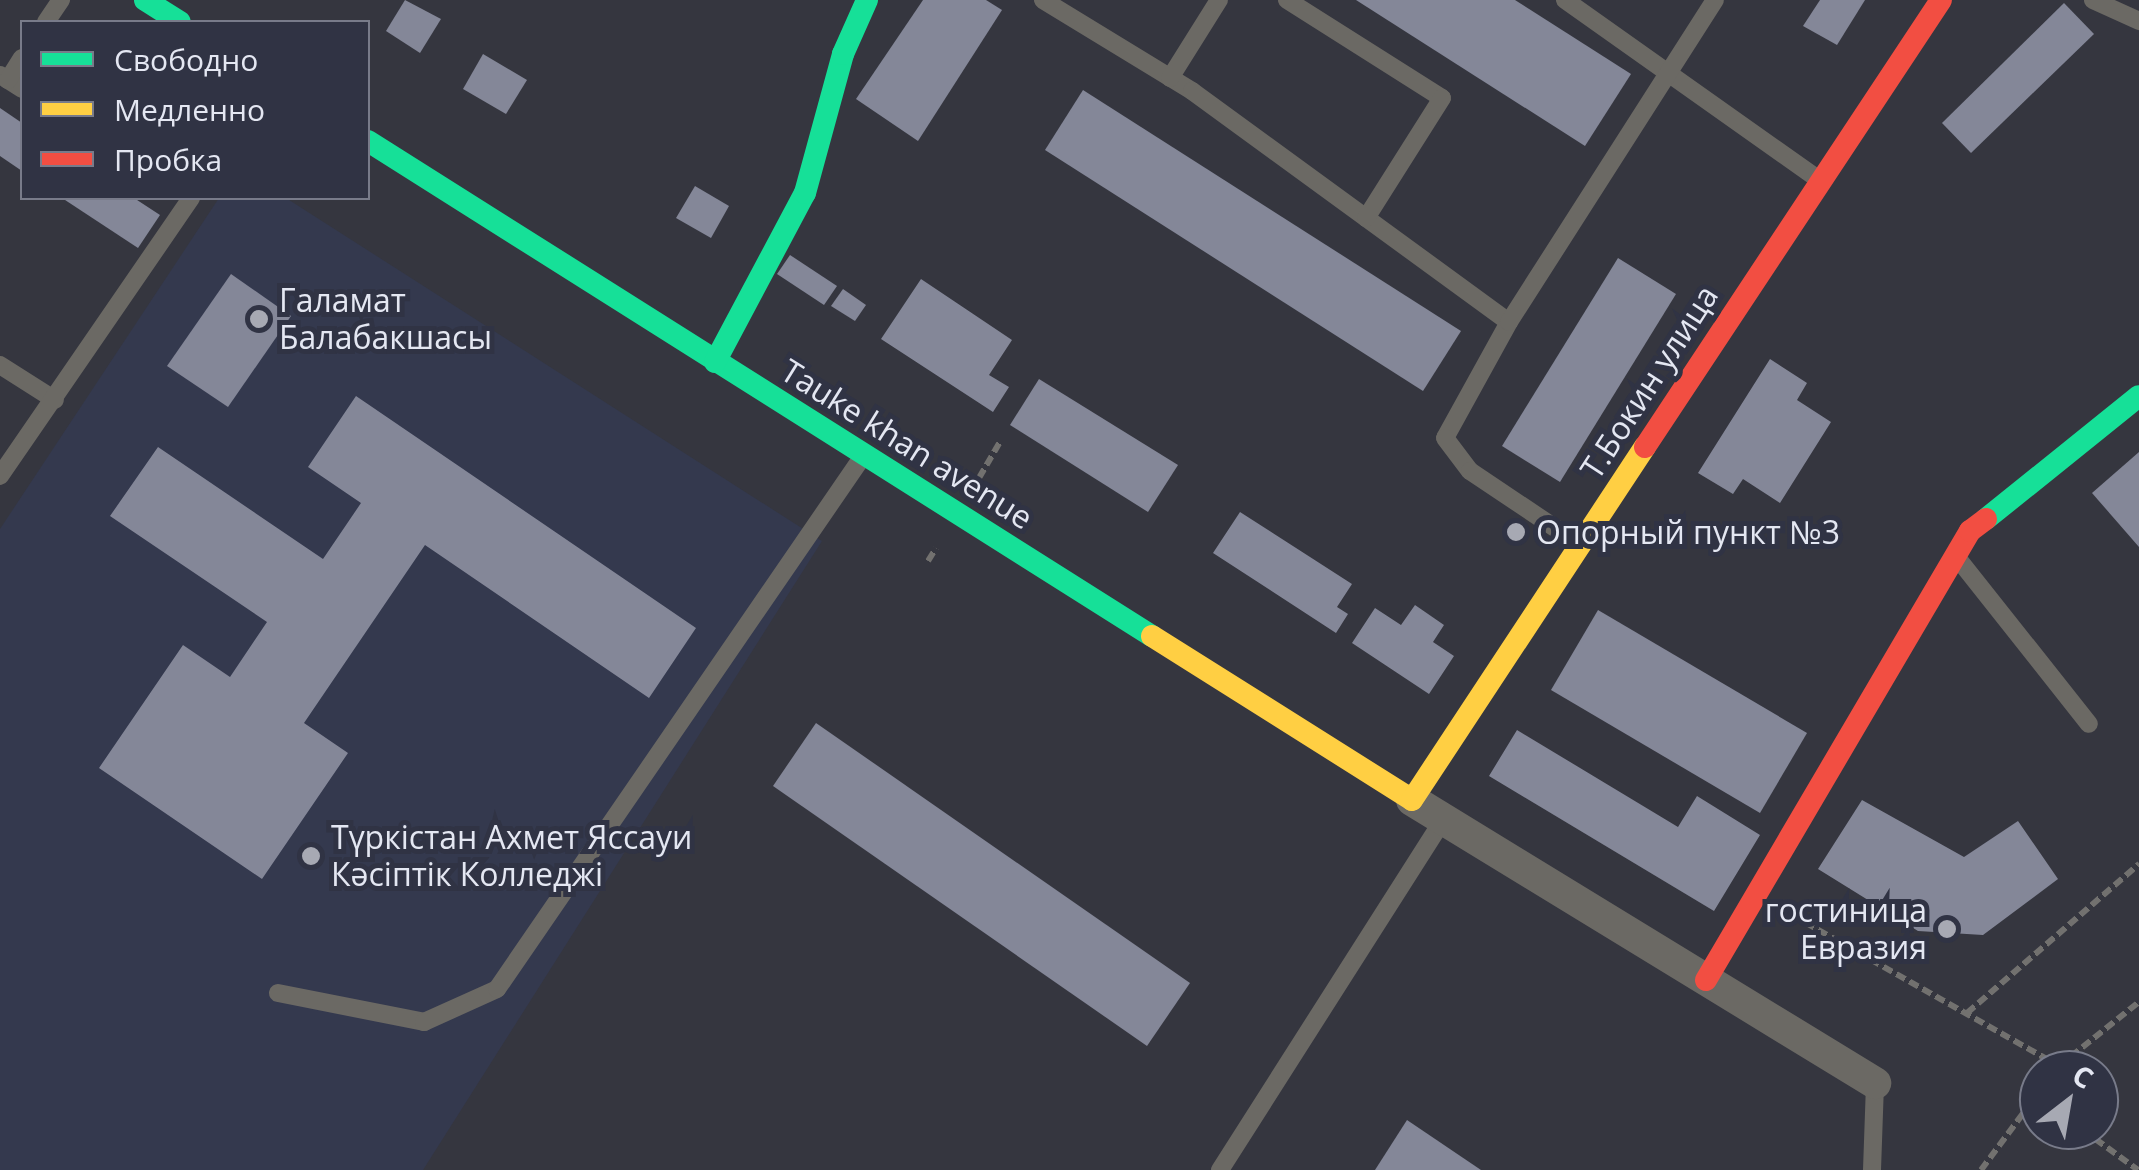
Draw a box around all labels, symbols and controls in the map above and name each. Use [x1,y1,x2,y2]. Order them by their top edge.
legend [20,20,370,200]
text: Свободно [114,39,258,80]
text: Медленно [114,89,265,130]
text: Пробка [114,139,222,180]
street label: Т.Бокин улица [1572,278,1726,486]
place label: Галамат Балабакшасы [279,282,492,357]
marker: Галамат Балабакшасы [248,308,270,330]
street label: Tauke khan avenue [774,351,1040,537]
place label: Опорный пункт №3 [1536,513,1840,551]
marker: Опорный пункт №3 [1505,521,1527,543]
place label: Түркістан Ахмет Яссауи Кәсіптік Колледжі [331,819,692,894]
marker: Түркістан Ахмет Яссауи Кәсіптік Колледжі [300,845,322,867]
place label: гостиница Евразия [1765,892,1927,967]
marker: гостиница Евразия [1936,918,1958,940]
north arrow [2019,1050,2119,1150]
text: С [2066,1055,2101,1097]

